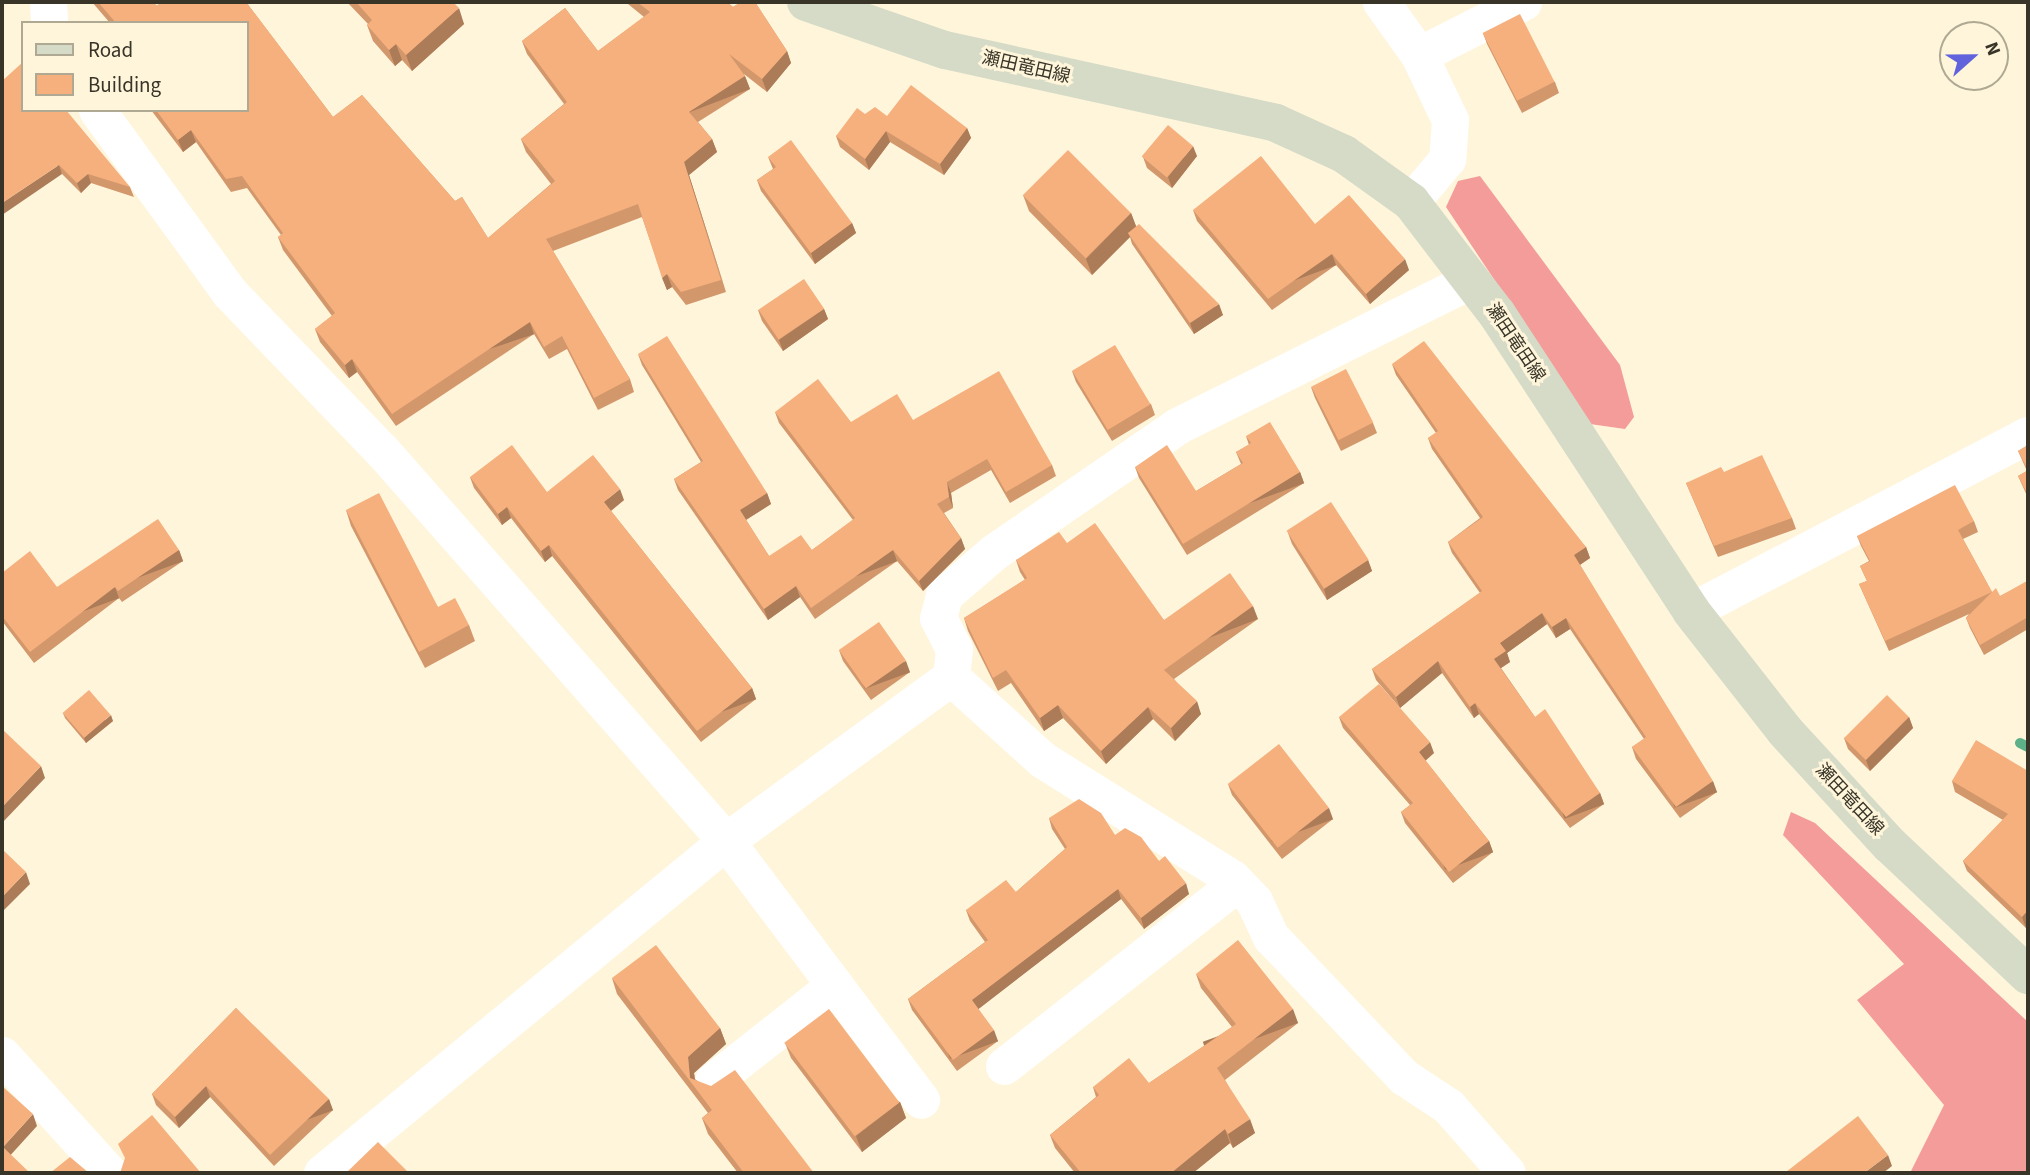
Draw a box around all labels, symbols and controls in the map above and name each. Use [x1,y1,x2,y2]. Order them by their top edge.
legend [21,21,248,112]
north arrow [1939,21,2009,91]
text: Road [88,35,133,65]
text: N [1977,38,2007,60]
street label: 瀬田竜田線 [980,47,1072,89]
text: Building [88,70,161,100]
street label: 瀬田竜田線 [1481,300,1549,386]
street label: 瀬田竜田線 [1810,760,1888,840]

